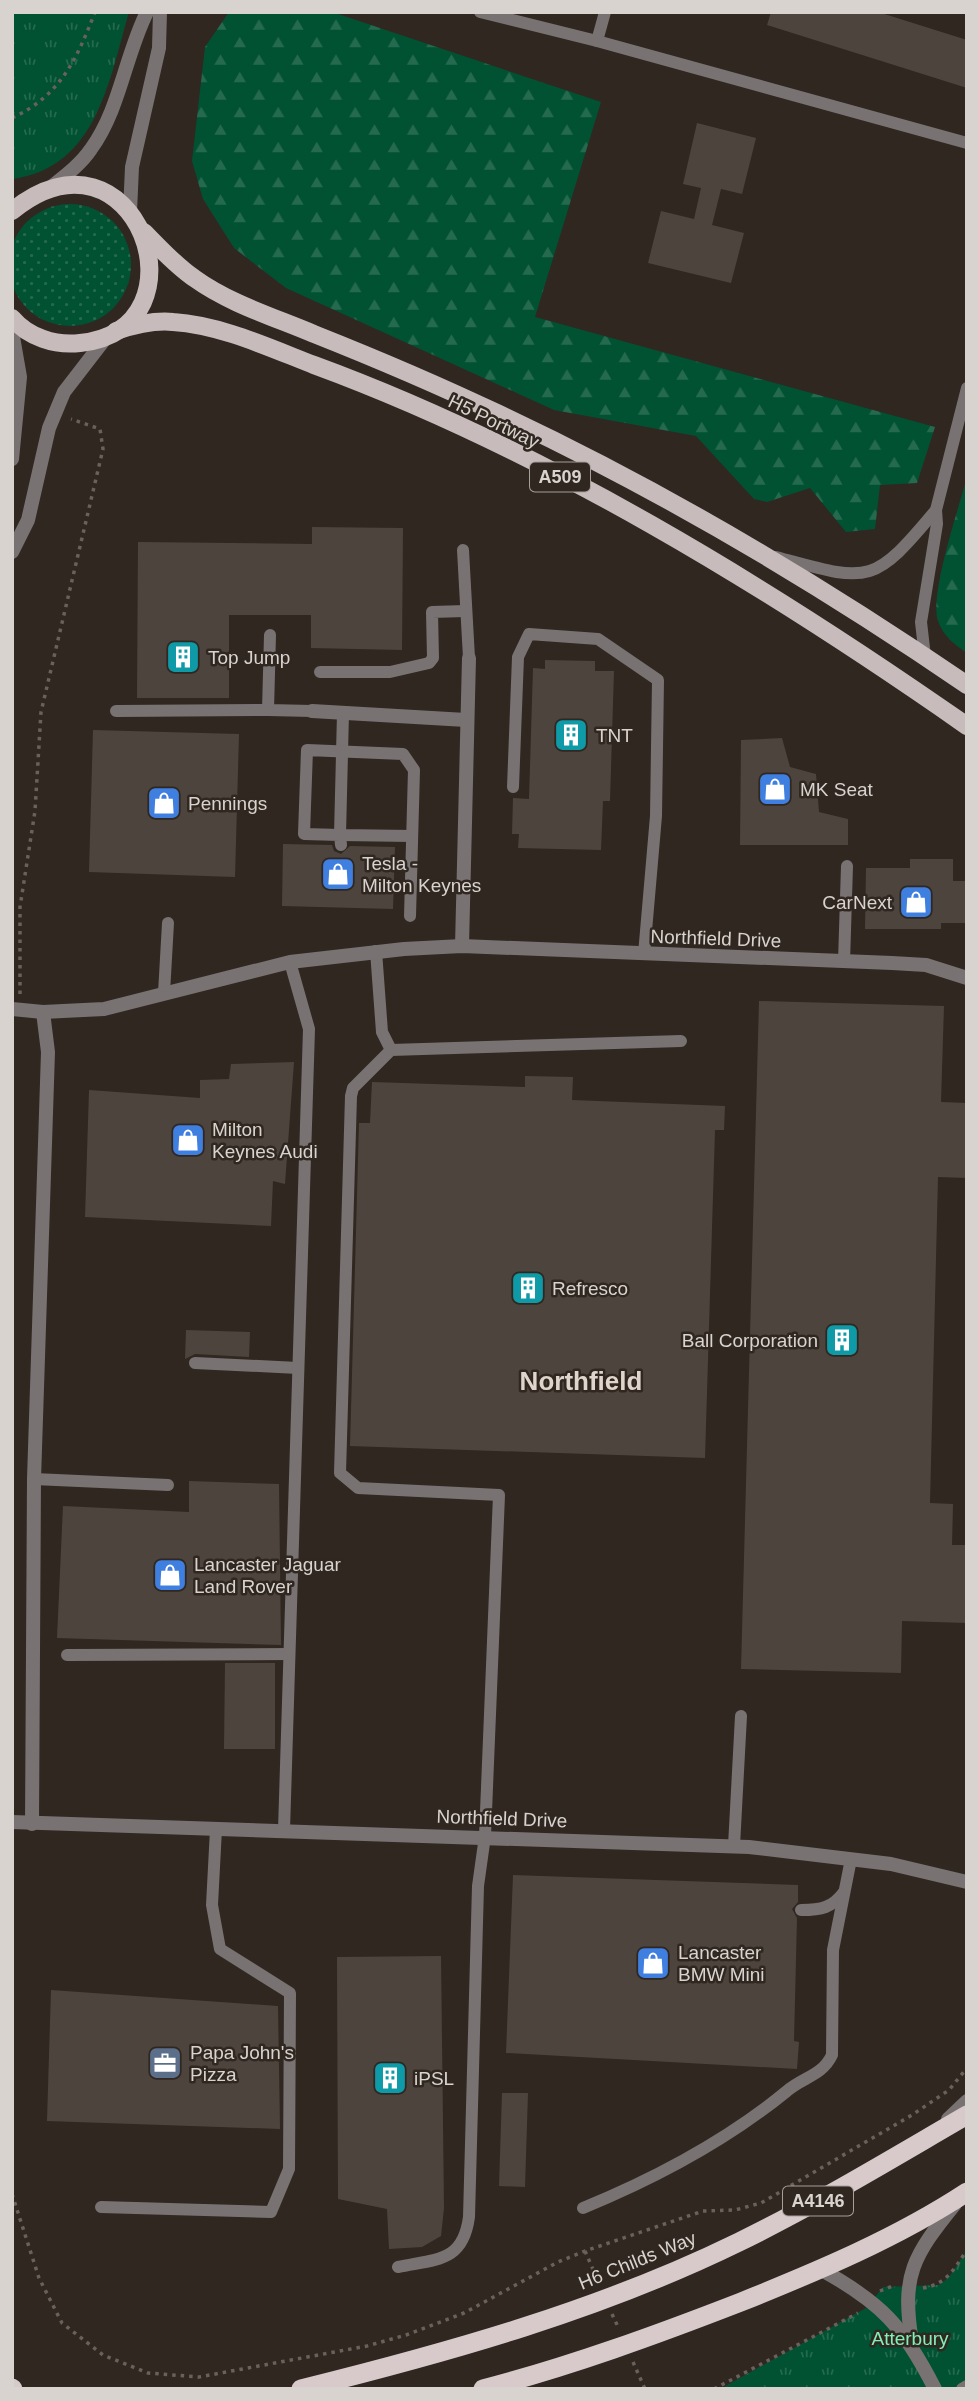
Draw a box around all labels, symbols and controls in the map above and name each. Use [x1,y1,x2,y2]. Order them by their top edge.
street label: H5 Portway [445,390,543,453]
road number: A509 [530,462,590,491]
building icon: Top Jump [164,638,202,676]
place label: Top Jump [208,647,290,668]
building icon: TNT [552,716,590,754]
place label: TNT [596,725,633,746]
shop icon: MK Seat [756,770,794,808]
place label: MK Seat [800,779,874,800]
shop icon: Pennings [145,784,183,822]
place label: Pennings [188,793,267,814]
place label: Tesla - Milton Keynes [362,853,481,896]
shop icon: Tesla - Milton Keynes [319,855,357,893]
shop icon: CarNext [897,883,935,921]
place label: CarNext [822,892,893,913]
street label: Northfield Drive [650,926,782,951]
place label: Milton Keynes Audi [212,1119,318,1162]
shop icon: Milton Keynes Audi [169,1121,207,1159]
building icon: Refresco [509,1269,547,1307]
place label: Refresco [552,1278,628,1299]
building icon: Ball Corporation [823,1321,861,1359]
place label: Ball Corporation [682,1330,818,1351]
district label: Northfield [520,1366,642,1396]
place label: Lancaster Jaguar Land Rover [194,1554,341,1597]
shop icon: Lancaster Jaguar Land Rover [151,1556,189,1594]
street label: Northfield Drive [436,1806,568,1831]
place label: Lancaster BMW Mini [678,1942,765,1985]
shop icon: Lancaster BMW Mini [634,1944,672,1982]
place label: Papa John's Pizza [190,2042,294,2085]
office icon: Papa John's Pizza [146,2044,184,2082]
building icon: iPSL [371,2059,409,2097]
place label: iPSL [414,2068,454,2089]
road number: A4146 [783,2186,853,2216]
street label: H6 Childs Way [575,2227,699,2294]
park label: Atterbury [871,2328,949,2349]

